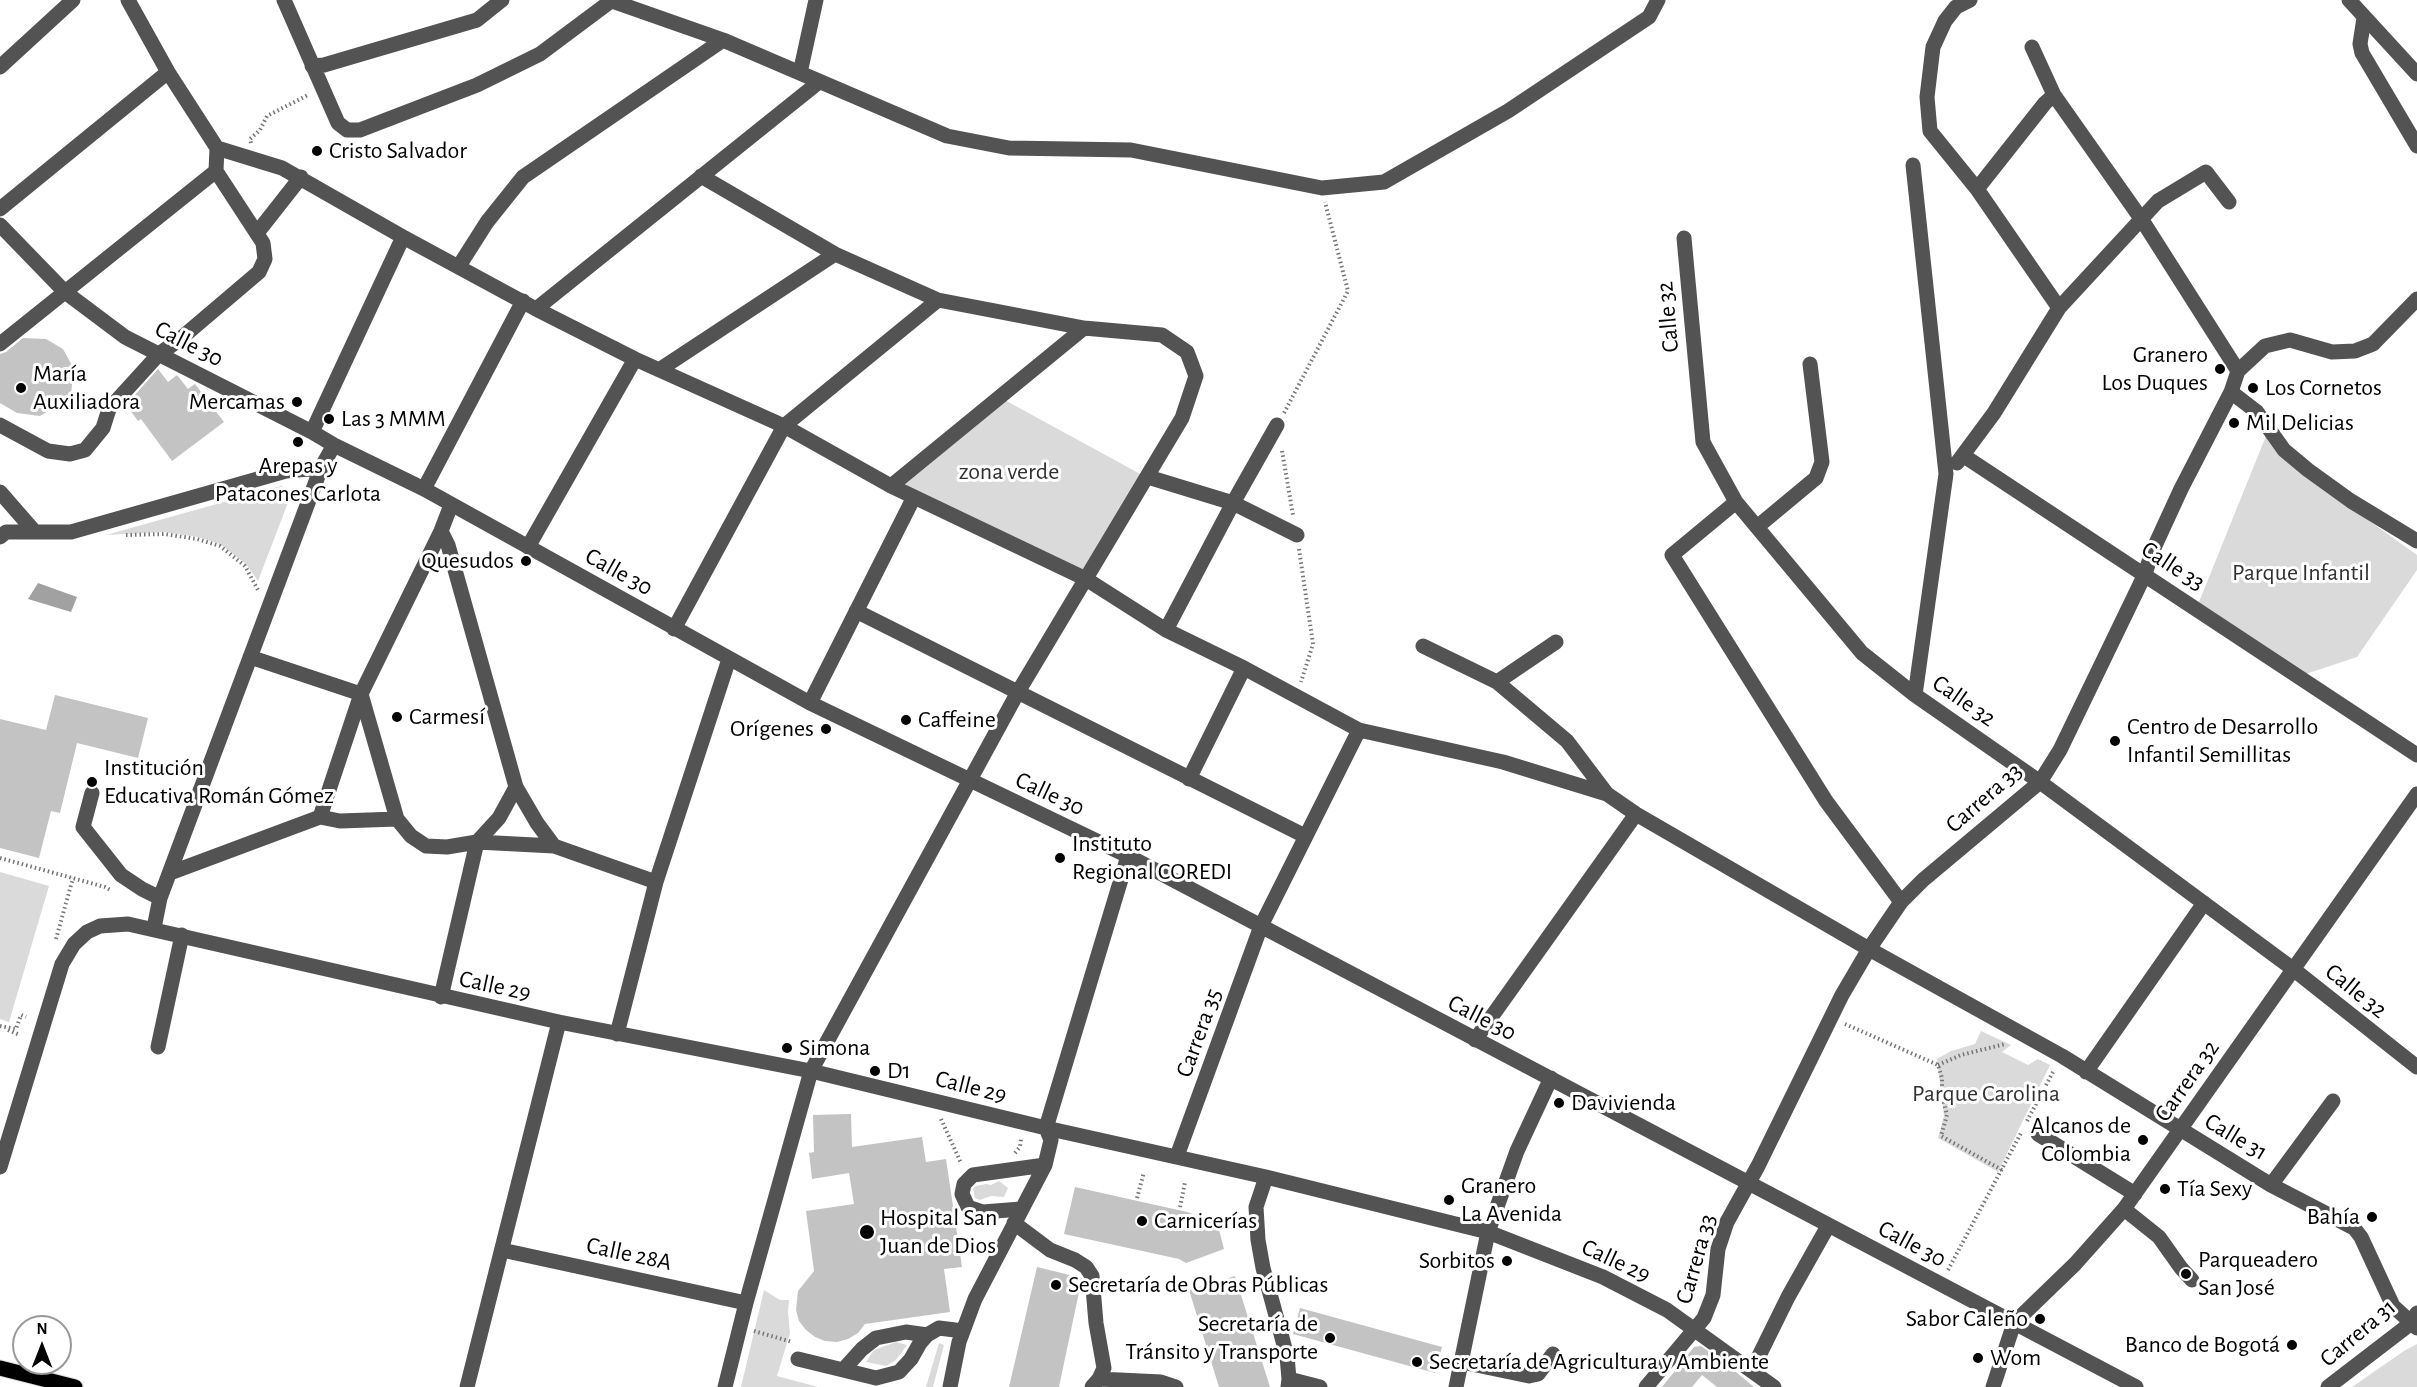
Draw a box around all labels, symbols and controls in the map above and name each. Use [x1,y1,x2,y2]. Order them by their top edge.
place label: Cristo Salvador [329,137,467,165]
marker: Cristo Salvador [310,144,324,158]
street label: Calle 32 [1651,280,1685,354]
street label: Calle 30 [150,315,228,373]
place label: Granero Los Duques [2102,341,2208,397]
place label: María Auxiliadora [33,360,140,416]
marker: Granero Los Duques [2213,362,2227,376]
place label: Los Cornetos [2265,374,2382,402]
marker: María Auxiliadora [14,381,28,395]
marker: Los Cornetos [2246,381,2260,395]
place label: Mercamas [189,388,285,416]
marker: Mercamas [290,395,304,409]
place label: Las 3 MMM [341,405,446,433]
place label: Mil Delicias [2246,409,2354,437]
marker: Las 3 MMM [322,412,336,426]
marker: Mil Delicias [2227,416,2241,430]
marker: Arepas y Patacones Carlota [291,435,305,449]
place label: Arepas y Patacones Carlota [215,452,381,508]
park label: zona verde [959,458,1059,486]
street label: Calle 33 [2136,535,2210,597]
street label: Calle 30 [580,542,658,602]
place label: Quesudos [421,547,514,575]
marker: Quesudos [519,554,533,568]
park label: Parque Infantil [2232,559,2370,587]
street label: Calle 32 [1927,669,2001,733]
place label: Carmesí [409,703,485,731]
place label: Caffeine [918,706,996,734]
marker: Carmesí [390,710,404,724]
marker: Caffeine [899,713,913,727]
place label: Centro de Desarrollo Infantil Semillitas [2127,713,2318,769]
place label: Orígenes [730,715,814,743]
marker: Orígenes [819,722,833,736]
marker: Centro de Desarrollo Infantil Semillitas [2108,734,2122,748]
place label: Institución Educativa Román Gómez [104,754,334,810]
street label: Carrera 33 [1940,757,2028,839]
street label: Calle 30 [1011,766,1089,822]
marker: Institución Educativa Román Gómez [85,775,99,789]
place label: Instituto Regional COREDI [1072,830,1232,886]
marker: Instituto Regional COREDI [1053,851,1067,865]
street label: Calle 32 [2319,957,2393,1025]
street label: Calle 29 [456,964,534,1008]
street label: Carrera 35 [1170,985,1228,1081]
street label: Calle 30 [1443,989,1521,1047]
place label: Simona [799,1034,870,1062]
street label: Carrera 32 [2148,1035,2226,1127]
marker: Simona [780,1041,794,1055]
place label: D1 [887,1057,911,1085]
marker: D1 [868,1064,882,1078]
street label: Calle 29 [932,1064,1010,1110]
park label: Parque Carolina [1912,1080,2060,1108]
place label: Davivienda [1571,1089,1676,1117]
marker: Davivienda [1552,1096,1566,1110]
street label: Calle 31 [2199,1107,2273,1167]
place label: Alcanos de Colombia [2031,1112,2131,1168]
marker: Alcanos de Colombia [2136,1133,2150,1147]
place label: Granero La Avenida [1461,1172,1562,1228]
place label: Tía Sexy [2177,1175,2252,1203]
marker: Tía Sexy [2158,1182,2172,1196]
marker: Granero La Avenida [1442,1193,1456,1207]
place label: Bahía [2307,1203,2360,1231]
place label: Hospital San Juan de Dios [880,1204,997,1260]
place label: Carnicerías [1154,1207,1257,1235]
marker: Bahía [2365,1210,2379,1224]
street label: Carrera 33 [1669,1211,1723,1307]
marker: Carnicerías [1135,1214,1149,1228]
street label: Calle 30 [1873,1214,1951,1274]
marker: Hospital San Juan de Dios [858,1223,876,1241]
street label: Calle 28A [584,1231,674,1277]
street label: Calle 29 [1577,1233,1655,1289]
place label: Parqueadero San José [2198,1246,2318,1302]
place label: Sorbitos [1419,1247,1495,1275]
marker: Sorbitos [1500,1254,1514,1268]
marker: Parqueadero San José [2179,1267,2193,1281]
place label: Secretaría de Obras Públicas [1068,1271,1328,1299]
marker: Secretaría de Obras Públicas [1049,1278,1063,1292]
street label: Carrera 31 [2314,1293,2402,1373]
place label: Sabor Caleño [1906,1305,2028,1333]
place label: Secretaría de Tránsito y Transporte [1125,1310,1318,1366]
marker: Sabor Caleño [2033,1312,2047,1326]
north arrow [12,1315,72,1375]
text: N [36,1321,48,1337]
marker: Secretaría de Tránsito y Transporte [1323,1331,1337,1345]
place label: Banco de Bogotá [2125,1331,2280,1359]
marker: Banco de Bogotá [2285,1338,2299,1352]
place label: Wom [1990,1344,2041,1372]
place label: Secretaría de Agricultura y Ambiente [1429,1348,1769,1376]
marker: Wom [1971,1351,1985,1365]
marker: Secretaría de Agricultura y Ambiente [1410,1355,1424,1369]

